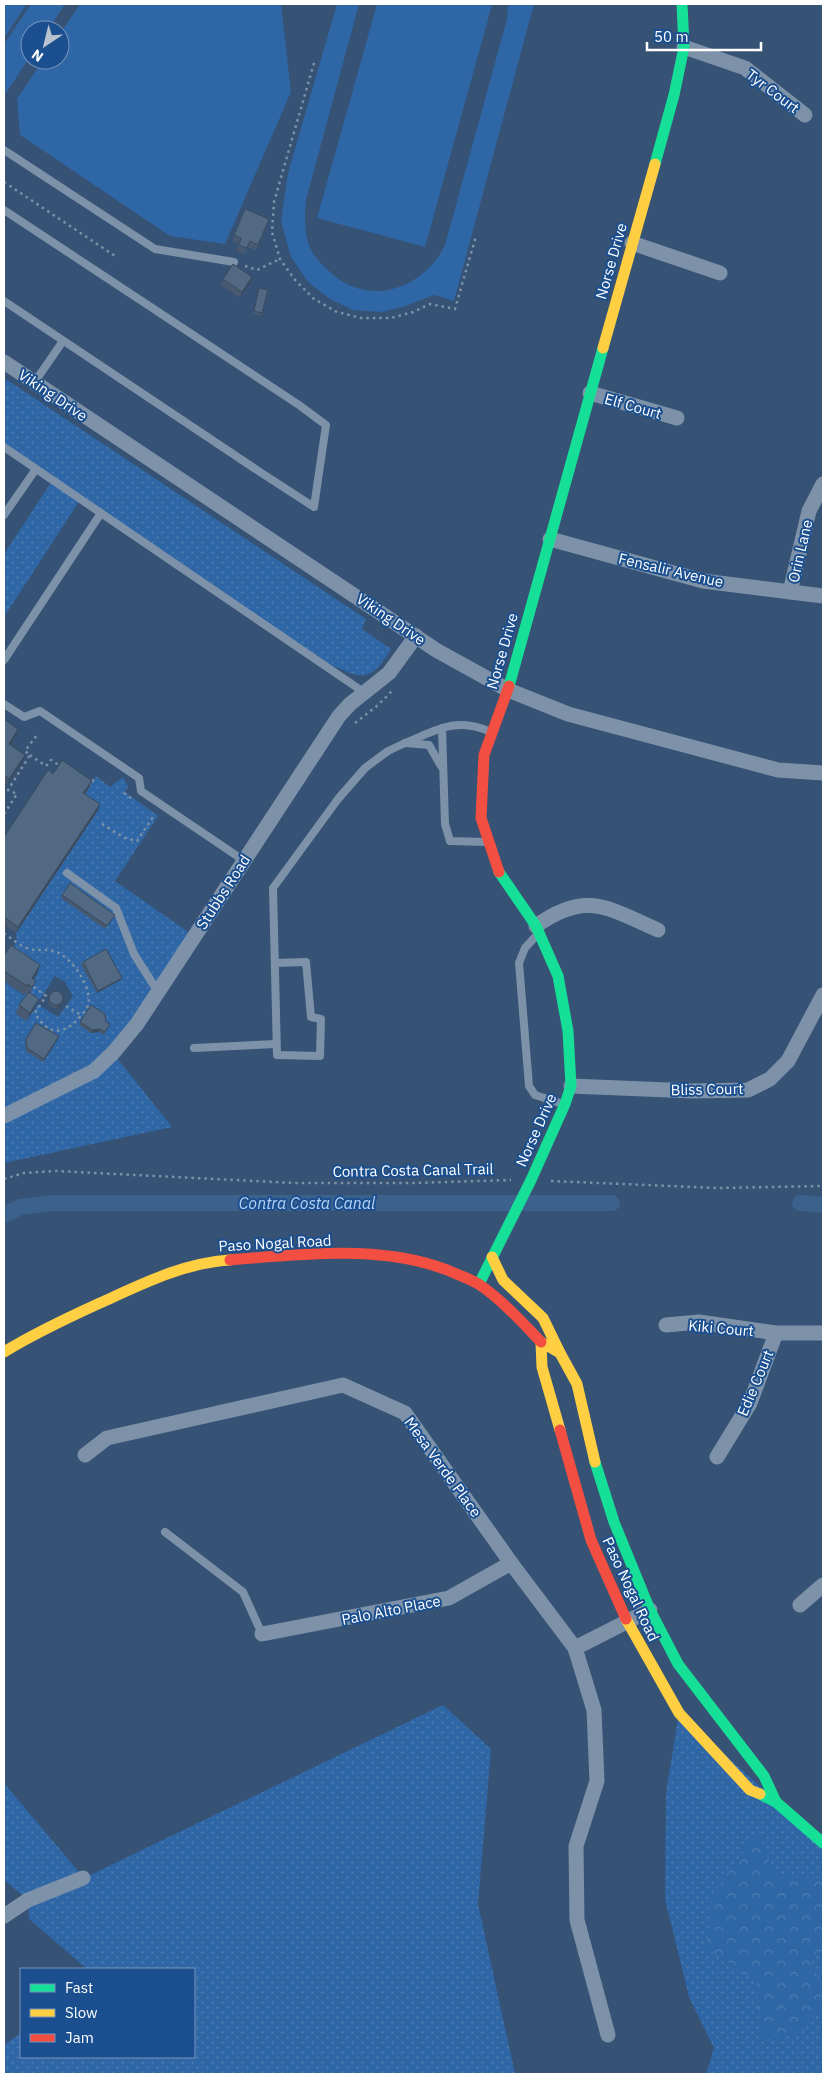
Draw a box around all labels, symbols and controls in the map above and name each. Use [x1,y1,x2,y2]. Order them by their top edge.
north arrow [20,20,70,70]
scale bar [647,20,761,52]
text: 50 m [654,27,689,46]
text: N [28,45,47,66]
street label: Tyr Court [743,65,803,117]
street label: Norse Drive [591,221,631,301]
street label: Viking Drive [15,365,91,425]
street label: Elf Court [602,389,664,423]
street label: Orin Lane [784,518,816,584]
street label: Fensalir Avenue [617,549,725,591]
street label: Viking Drive [353,589,429,649]
street label: Norse Drive [482,611,522,691]
street label: Stubbs Road [192,851,254,933]
street label: Bliss Court [670,1079,744,1099]
street label: Norse Drive [511,1090,561,1170]
street label: Contra Costa Canal Trail [332,1159,494,1181]
water label: Contra Costa Canal [239,1193,376,1213]
street label: Paso Nogal Road [218,1231,332,1255]
street label: Kiki Court [688,1316,754,1340]
street label: Edie Court [733,1347,777,1419]
street label: Mesa Verde Place [400,1413,486,1521]
street label: Paso Nogal Road [598,1534,664,1644]
street label: Palo Alto Place [340,1591,442,1629]
legend [20,1968,195,2058]
text: Fast [65,1978,93,1997]
text: Slow [65,2003,98,2022]
text: Jam [65,2028,94,2047]

